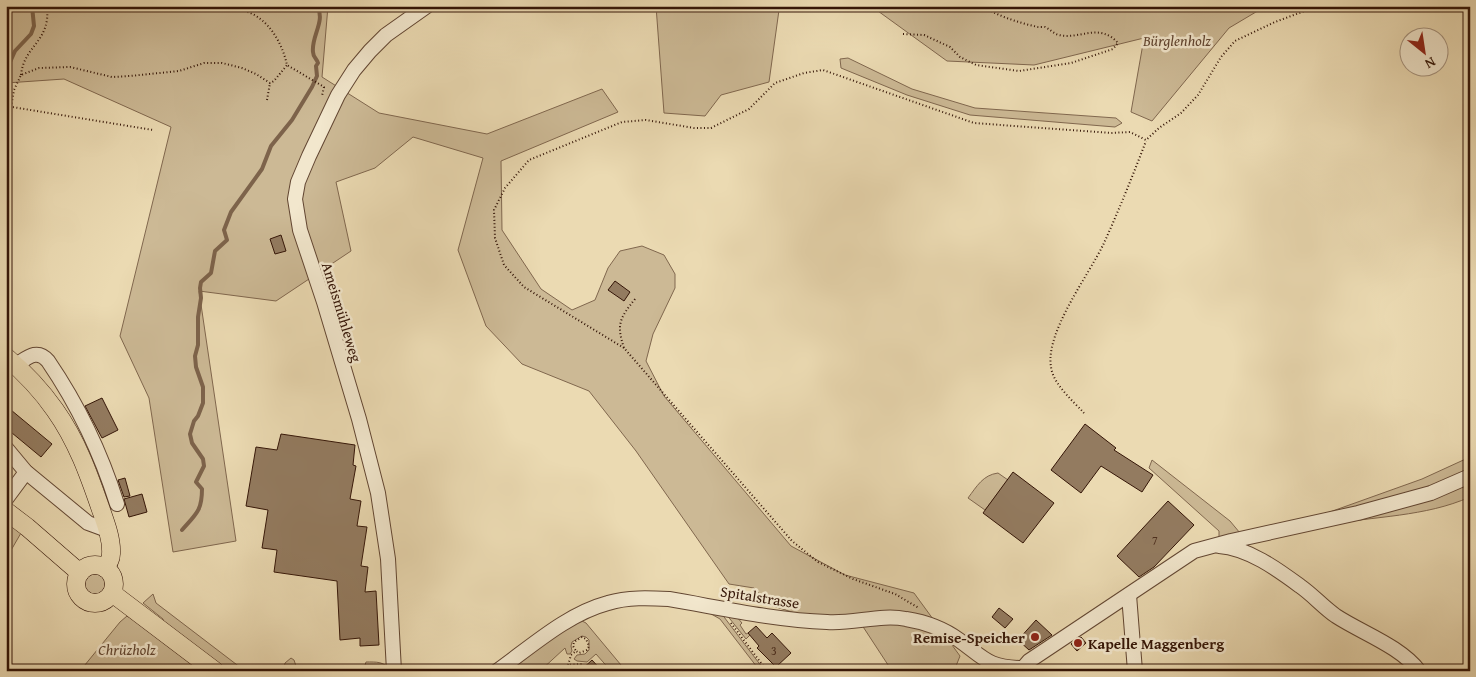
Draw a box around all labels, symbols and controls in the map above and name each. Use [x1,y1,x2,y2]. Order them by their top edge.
north arrow [1398,28,1448,78]
park label: Bürglenholz [1142,30,1211,51]
text: N [1421,52,1440,75]
street label: Ameismühleweg [317,259,367,365]
house number: 7 [1152,532,1158,549]
street label: Spitalstrasse [719,580,801,614]
place label: Remise-Speicher [913,627,1025,648]
marker: Remise-Speicher [1029,631,1041,643]
place label: Kapelle Maggenberg [1088,633,1224,654]
marker: Kapelle Maggenberg [1072,637,1084,649]
park label: Chrüzholz [98,639,156,660]
house number: 3 [771,642,777,659]

